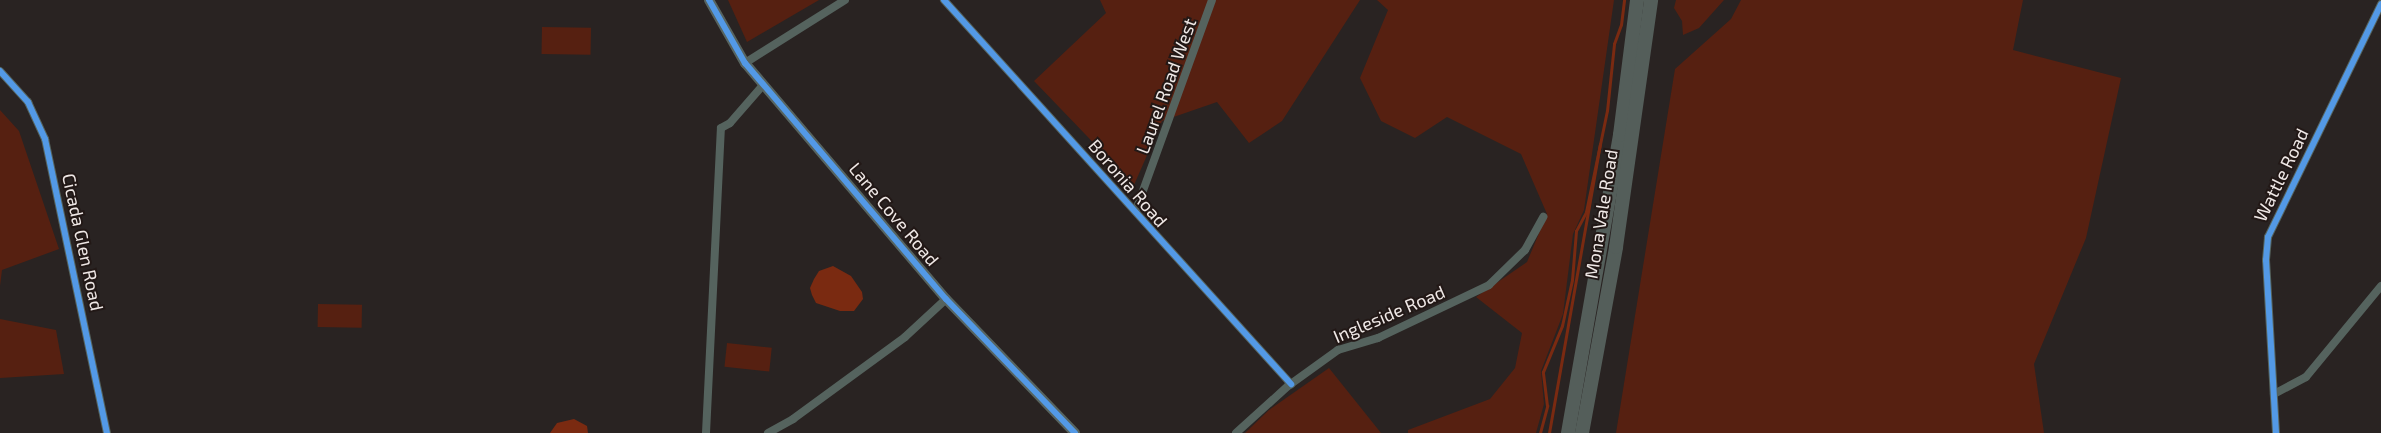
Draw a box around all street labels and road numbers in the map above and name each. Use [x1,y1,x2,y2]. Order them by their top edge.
street label: Laurel Road West [1131,15,1201,157]
street label: Wattle Road [2249,125,2313,225]
street label: Boronia Road [1084,135,1172,231]
street label: Mona Vale Road [1580,148,1622,280]
street label: Lane Cove Road [845,158,943,270]
street label: Cicada Glen Road [58,171,108,313]
street label: Ingleside Road [1330,281,1448,347]

